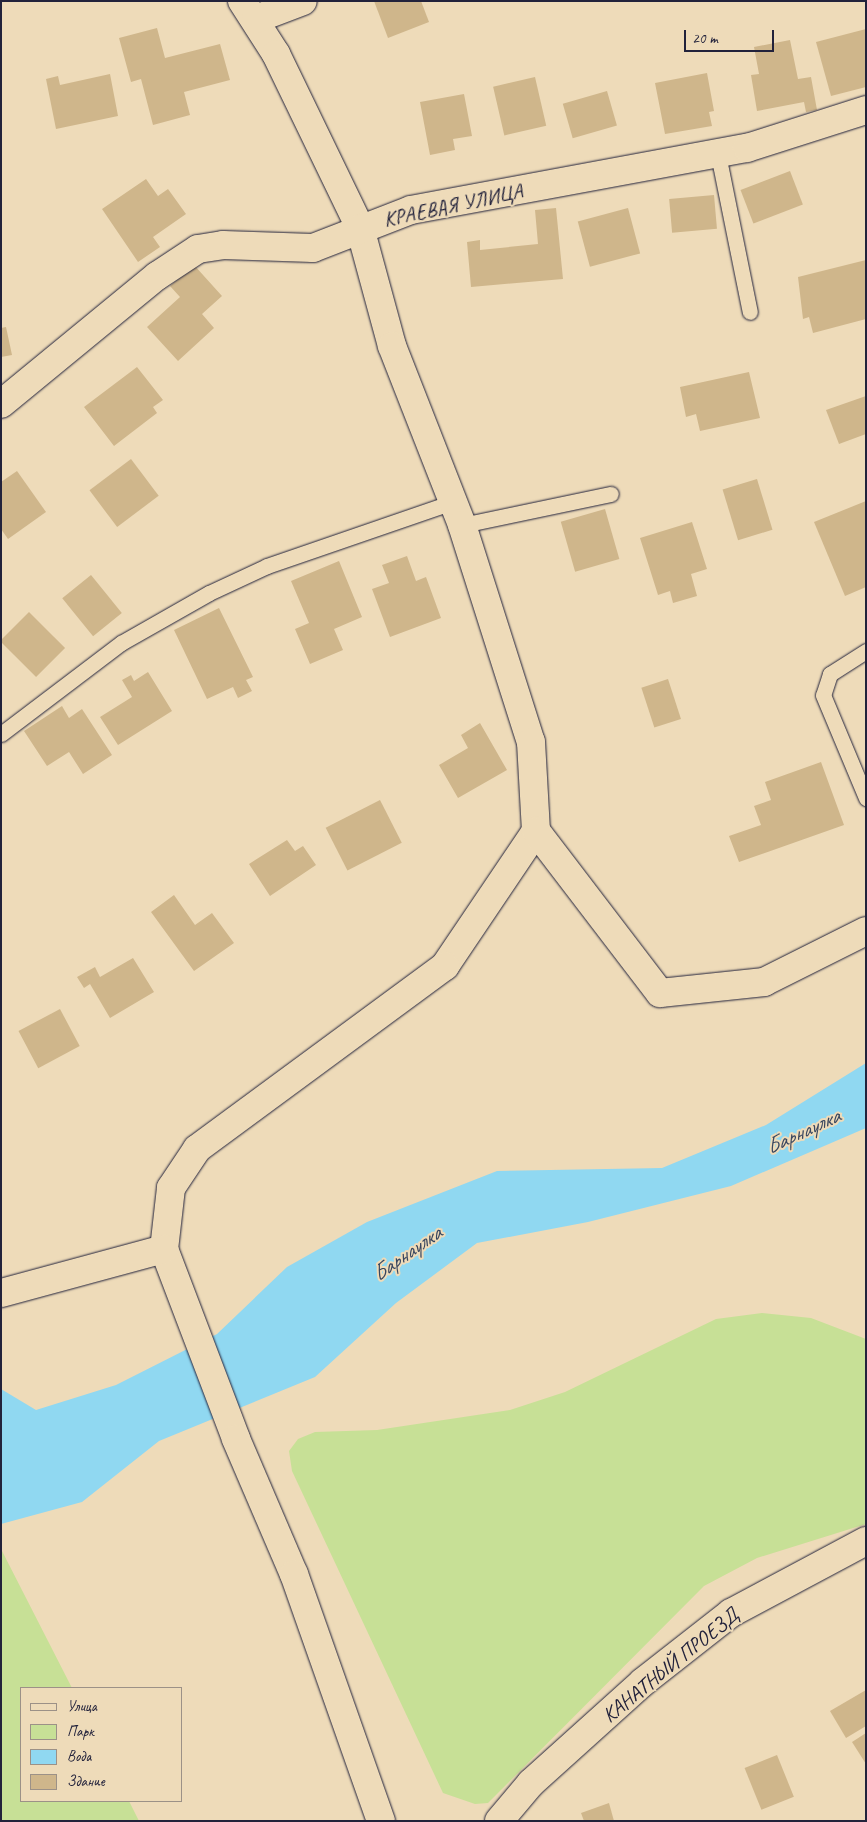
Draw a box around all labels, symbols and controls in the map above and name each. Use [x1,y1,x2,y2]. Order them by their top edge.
scale bar [687,20,777,52]
text: 20 m [692,29,718,48]
street label: КРАЕВАЯ УЛИЦА [382,178,524,232]
water label: Барнаулка [762,1103,844,1161]
water label: Барнаулка [367,1221,447,1287]
street label: КАНАТНЫЙ ПРОЕЗД [597,1602,743,1728]
legend [20,1687,182,1802]
text: Улица [67,1697,97,1716]
text: Парк [67,1722,94,1741]
text: Вода [67,1747,91,1766]
text: Здание [67,1772,105,1791]

